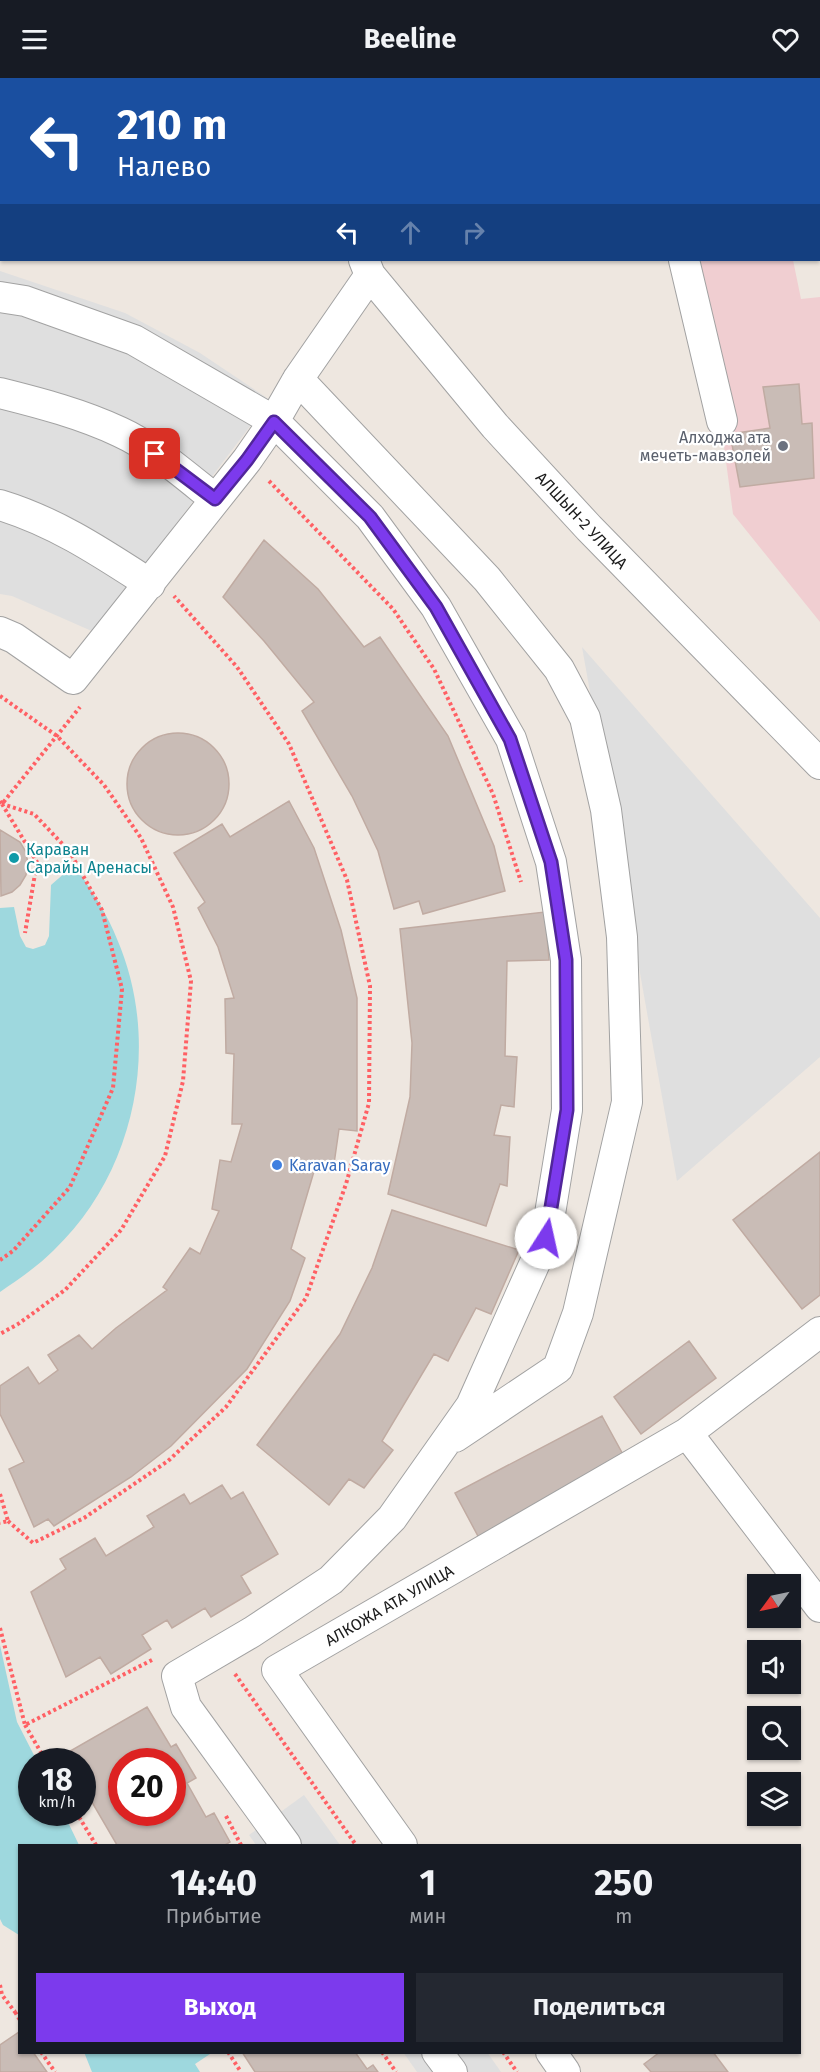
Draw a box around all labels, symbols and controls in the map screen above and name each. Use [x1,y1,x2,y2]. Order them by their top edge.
icon: menu [18,23,51,56]
text: Beeline [364,23,456,55]
icon: heart [769,23,802,56]
text: 210 m [117,100,227,150]
icon: left [18,102,96,180]
text: Налево [117,151,211,183]
icon: left [331,216,364,249]
icon: ahead [394,216,427,249]
icon: right [457,216,490,249]
pin [129,428,180,479]
place label: Алходжа ата мечеть-мавзолей [640,428,771,465]
icon: arrive [138,437,171,470]
marker: Алходжа ата мечеть-мавзолей [776,439,790,453]
street label: АЛШЫН-2 УЛИЦА [532,468,632,573]
place label: Караван Сарайы Аренасы [26,840,152,877]
marker: Караван Сарайы Аренасы [7,851,21,865]
place label: Karavan Saray [289,1156,391,1175]
marker: Karavan Saray [270,1158,284,1172]
position arrow [514,1206,578,1270]
street label: АЛКОЖА АТА УЛИЦА [322,1561,458,1650]
north arrow [747,1574,801,1628]
map controls [747,1574,801,1826]
button: sound [747,1640,801,1694]
button: search [747,1706,801,1760]
speed limit sign: 20 [108,1748,186,1826]
text: 18 [41,1762,73,1798]
button: layers [747,1772,801,1826]
text: km/h [38,1793,76,1811]
text: 14:40 [170,1861,257,1905]
text: 1 [419,1861,436,1905]
text: 250 [594,1861,653,1905]
text: Прибытие [166,1904,261,1928]
text: мин [409,1904,446,1928]
text: m [615,1904,632,1928]
button: Выход [36,1973,404,2042]
button: Поделиться [416,1973,783,2042]

